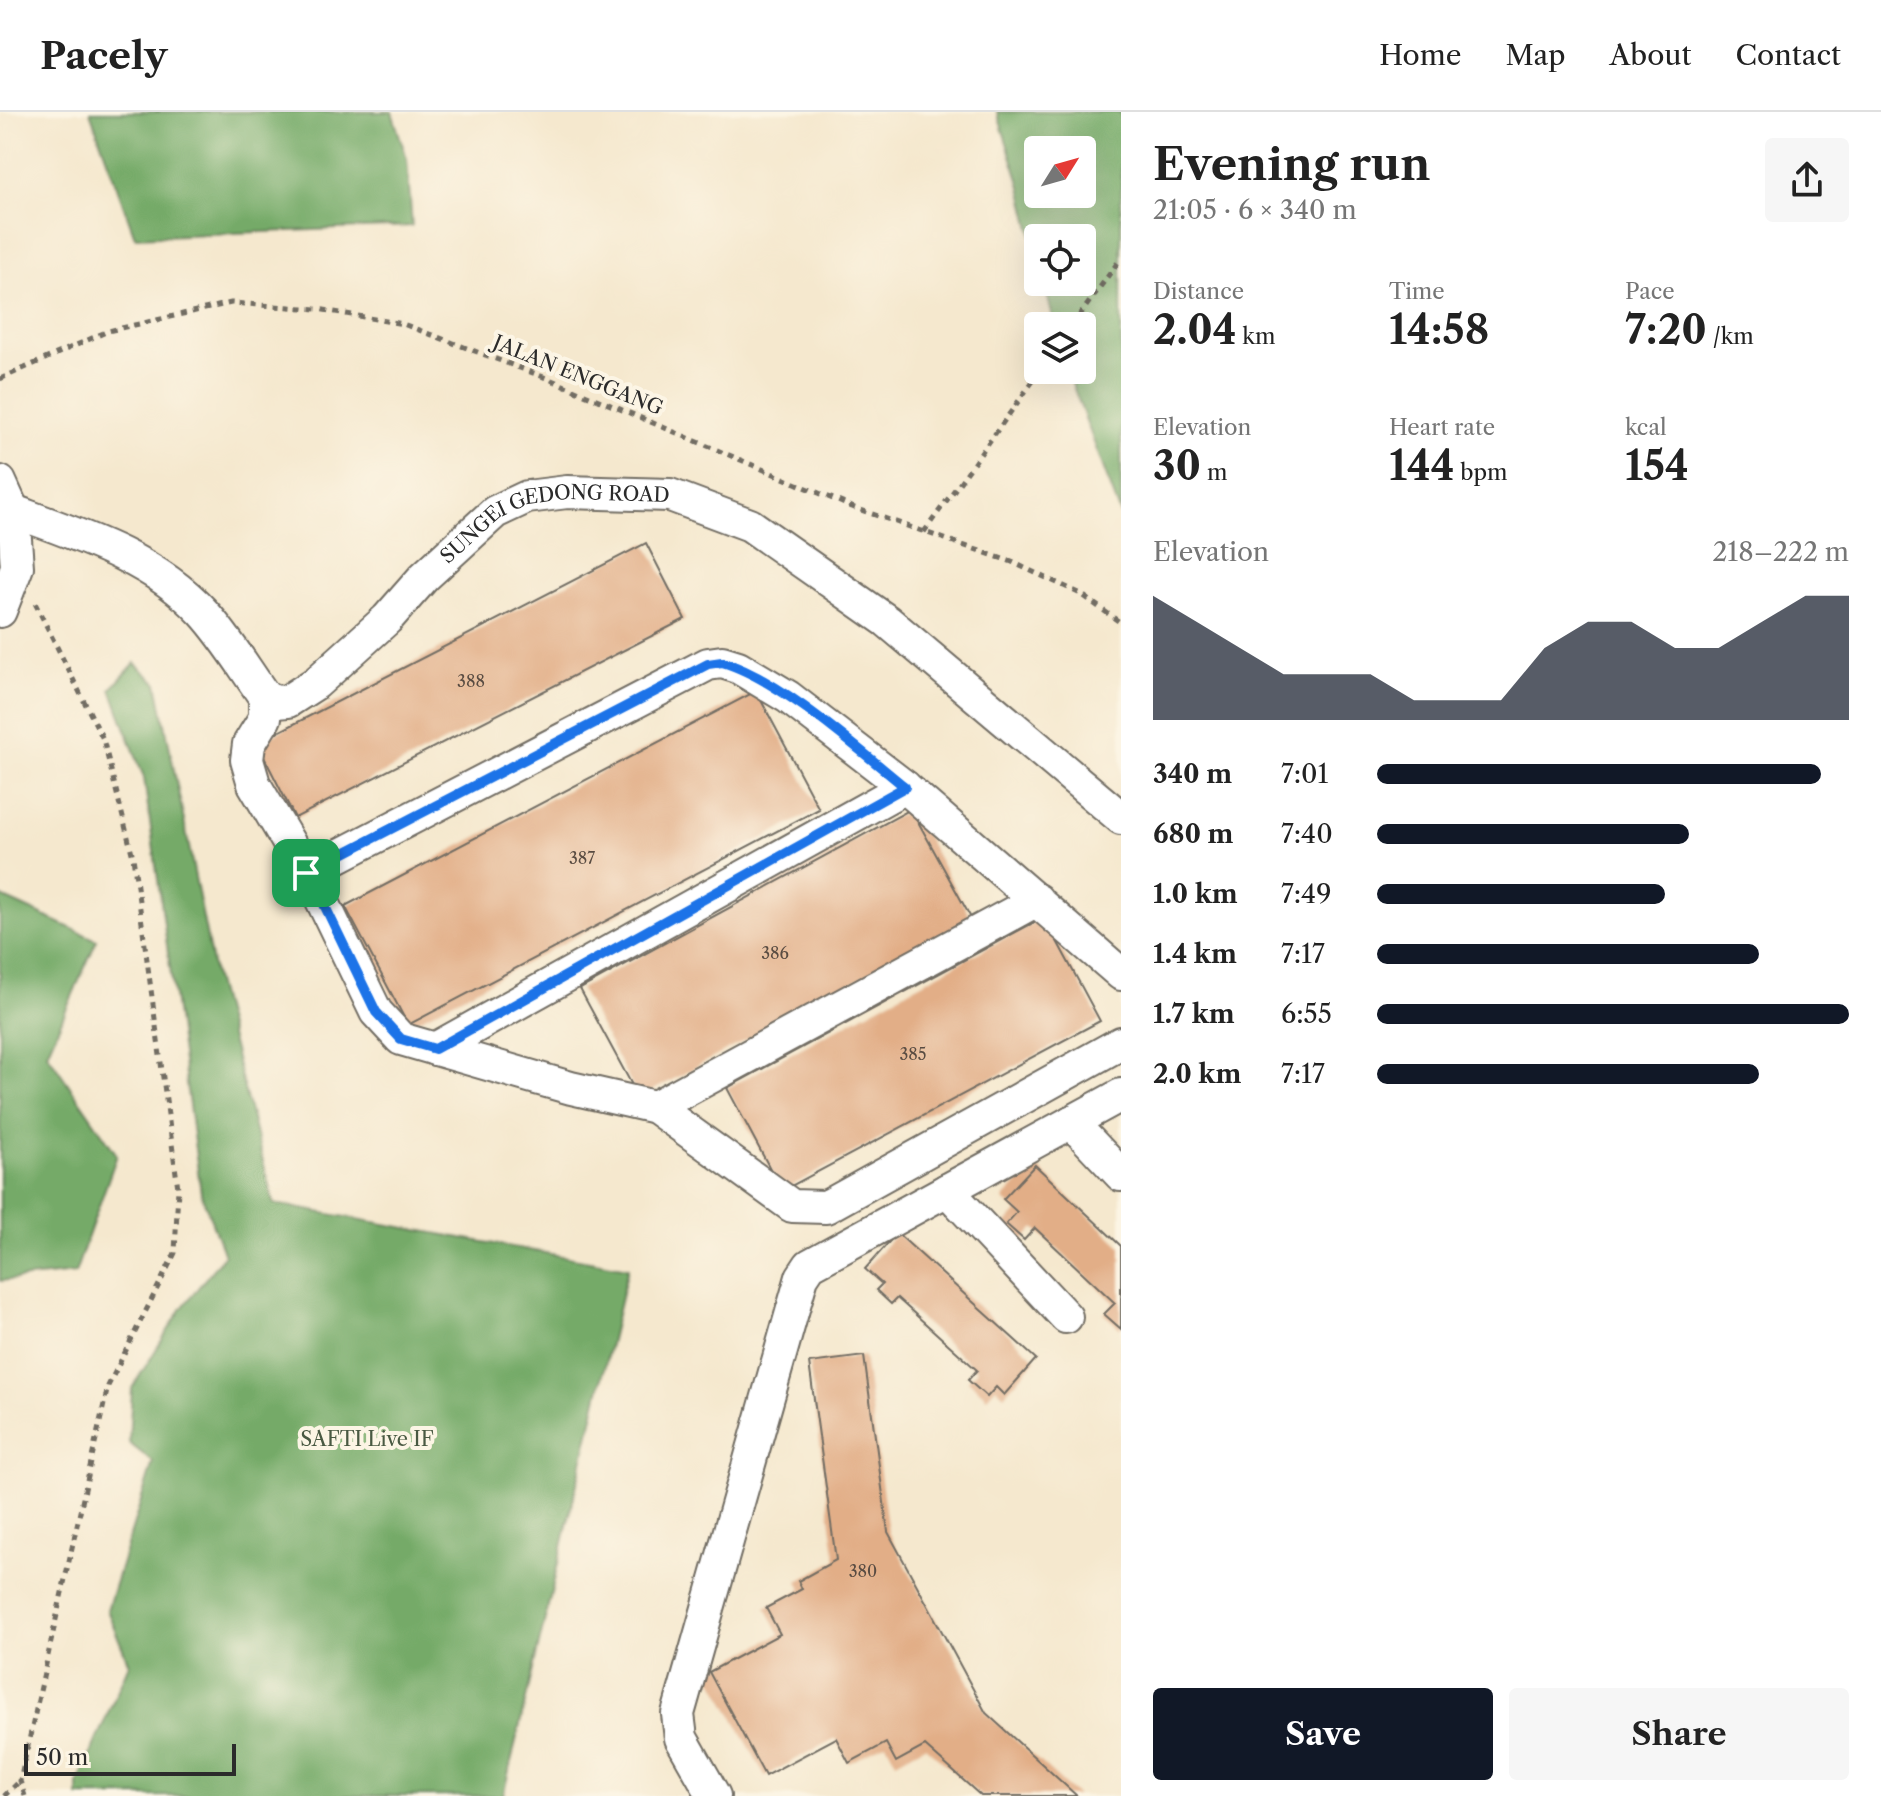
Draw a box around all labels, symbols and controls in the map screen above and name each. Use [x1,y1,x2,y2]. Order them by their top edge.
text: Pacely [40,32,167,79]
text: Home [1379,38,1461,72]
text: Map [1505,38,1565,72]
text: About [1609,38,1691,72]
text: Contact [1735,38,1841,72]
north arrow [1024,136,1096,208]
map controls [1024,136,1096,384]
text: Evening run [1153,137,1430,191]
button: share [1765,138,1849,222]
text: 21:05 · 6 × 340 m [1153,194,1357,226]
button: locate [1024,224,1096,296]
text: Distance [1153,278,1244,305]
text: Time [1389,278,1445,305]
text: Pace [1625,278,1675,305]
text: 2.04 [1153,305,1236,354]
text: 14:58 [1389,305,1489,354]
text: 7:20 [1625,305,1707,354]
button: layers [1024,312,1096,384]
text: km [1236,323,1275,350]
text: /km [1707,323,1754,350]
street label: JALAN ENGGANG [487,329,666,420]
text: Elevation [1153,414,1251,441]
text: Heart rate [1389,414,1495,441]
text: kcal [1625,414,1667,441]
text: 30 [1153,441,1201,490]
text: 144 [1389,441,1454,490]
text: 154 [1625,441,1689,490]
text: m [1201,459,1227,486]
text: bpm [1454,459,1508,486]
street label: SUNGEI GEDONG ROAD [435,480,670,568]
text: Elevation [1153,536,1269,568]
text: 218–222 m [1712,536,1849,568]
house number: 388 [457,671,485,691]
text: 340 m [1153,758,1232,790]
text: 7:01 [1281,758,1329,790]
text: 680 m [1153,818,1234,850]
text: 7:40 [1281,818,1333,850]
pin [272,839,340,907]
house number: 387 [569,848,595,868]
icon: arrive [284,851,328,895]
text: 1.0 km [1153,878,1238,910]
text: 7:49 [1281,878,1331,910]
text: 1.4 km [1153,938,1237,970]
text: 7:17 [1281,938,1325,970]
house number: 386 [761,943,789,963]
text: 1.7 km [1153,998,1235,1030]
text: 6:55 [1281,998,1332,1030]
house number: 385 [900,1044,926,1064]
text: 2.0 km [1153,1058,1241,1090]
text: 7:17 [1281,1058,1325,1090]
park label: SAFTI Live IF [300,1427,434,1451]
house number: 380 [849,1561,877,1581]
button: Save [1153,1688,1493,1780]
button: Share [1509,1688,1849,1780]
scale bar [24,1740,236,1776]
text: 50 m [36,1744,88,1771]

